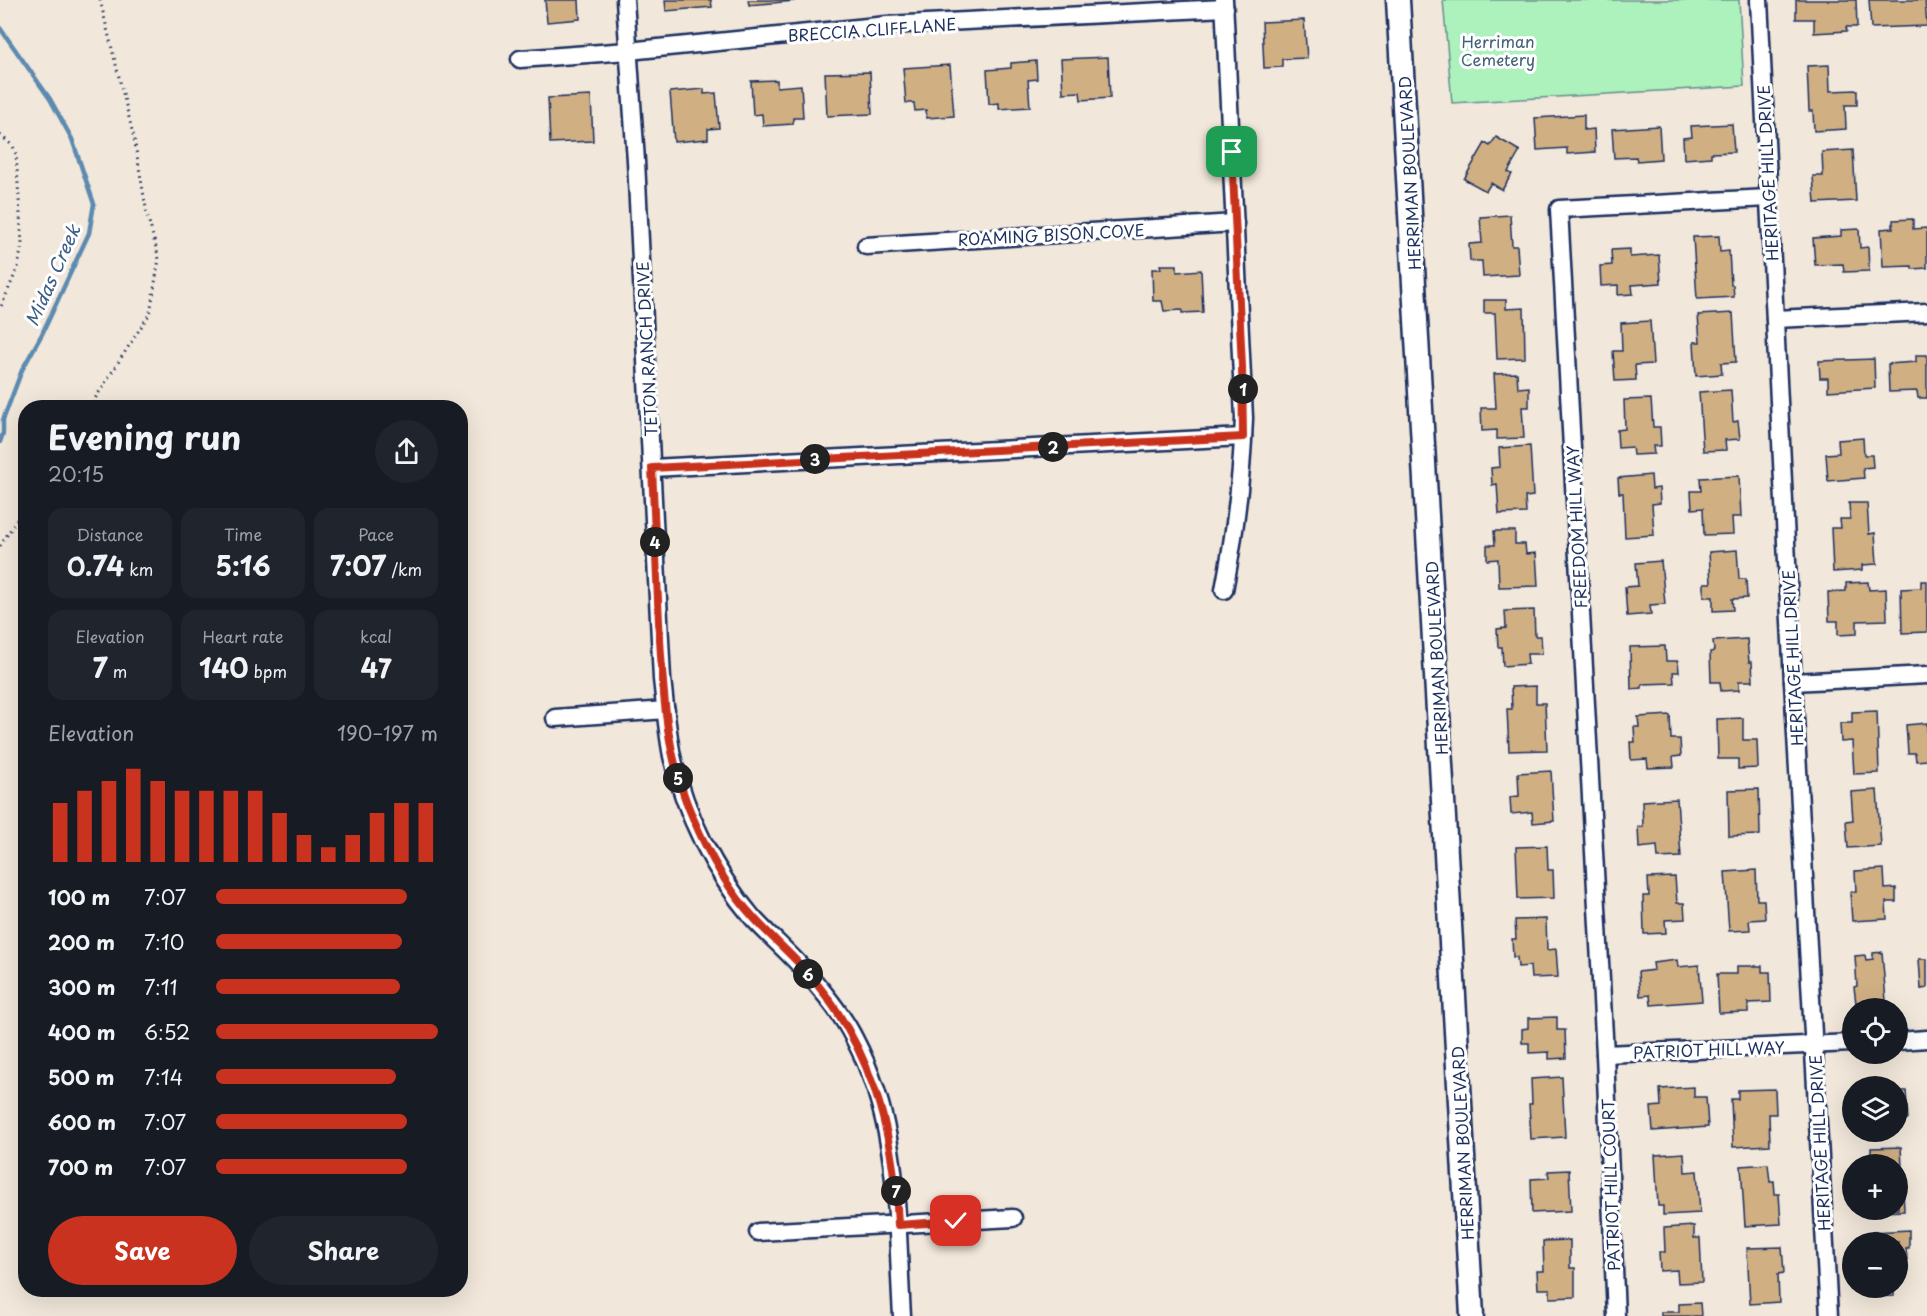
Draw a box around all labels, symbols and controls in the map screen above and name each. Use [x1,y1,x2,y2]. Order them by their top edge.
street label: BRECCIA CLIFF LANE [787,11,957,47]
park label: Herriman Cemetery [1461,29,1535,71]
street label: HERRIMAN BOULEVARD [1392,75,1426,271]
street label: HERITAGE HILL DRIVE [1750,84,1784,262]
pin [1206,126,1257,177]
icon: arrive [1215,135,1248,168]
street label: ROAMING BISON COVE [957,217,1145,251]
water label: Midas Creek [18,219,87,330]
street label: TETON RANCH DRIVE [629,261,663,437]
pin: 1 [1228,374,1258,404]
text: 1 [1239,377,1247,401]
text: Evening run [48,411,241,461]
button: share [375,420,438,483]
pin: 2 [1038,432,1068,462]
text: 2 [1047,435,1059,459]
pin: 3 [800,444,830,474]
street label: FREEDOM HILL WAY [1560,445,1592,609]
text: 3 [810,447,820,471]
text: 20:15 [48,459,104,489]
text: Distance [76,522,144,546]
text: Time [224,522,262,546]
text: Pace [358,522,394,546]
pin: 4 [640,527,670,557]
text: 4 [650,530,660,554]
text: 0.74 [67,546,124,585]
text: 5:16 [216,546,271,585]
text: 7:07 [330,546,386,585]
text: km [124,557,153,581]
text: /km [386,557,422,581]
street label: HERRIMAN BOULEVARD [1419,560,1453,756]
street label: HERITAGE HILL DRIVE [1775,569,1809,747]
text: Elevation [75,624,145,648]
text: Heart rate [203,624,283,648]
text: kcal [360,624,392,648]
text: 7 [93,648,108,687]
text: 140 [199,648,249,687]
text: 47 [360,648,392,687]
text: m [108,659,127,683]
text: bpm [249,659,287,683]
text: Elevation [48,718,134,748]
text: 190–197 m [337,718,438,748]
pin: 5 [663,763,693,793]
text: 5 [673,766,683,790]
text: 100 m [48,882,110,912]
text: 7:07 [144,882,186,912]
text: 200 m [48,927,115,957]
text: 7:10 [144,927,184,957]
pin: 6 [793,959,823,989]
text: 6 [802,962,814,986]
text: 300 m [48,972,116,1002]
text: 7:11 [144,972,178,1002]
map controls [1842,998,1908,1298]
button: locate [1842,998,1908,1064]
text: 400 m [48,1017,116,1047]
text: 6:52 [144,1017,190,1047]
street label: PATRIOT HILL WAY [1633,1034,1785,1064]
street label: HERRIMAN BOULEVARD [1445,1045,1479,1241]
street label: HERITAGE HILL DRIVE [1802,1054,1836,1232]
text: 500 m [48,1062,115,1092]
text: 7:14 [144,1062,183,1092]
button: layers [1842,1076,1908,1142]
street label: PATRIOT HILL COURT [1595,1098,1625,1271]
text: 600 m [48,1107,116,1137]
text: 7:07 [144,1107,186,1137]
text: 700 m [48,1152,113,1182]
text: 7:07 [144,1152,186,1182]
button: + [1842,1154,1908,1220]
pin: 7 [881,1176,911,1206]
text: 7 [891,1179,901,1203]
pin [930,1195,981,1246]
icon: check [939,1204,972,1237]
button: Save [48,1216,237,1285]
button: Share [249,1216,438,1285]
button: − [1842,1232,1908,1298]

